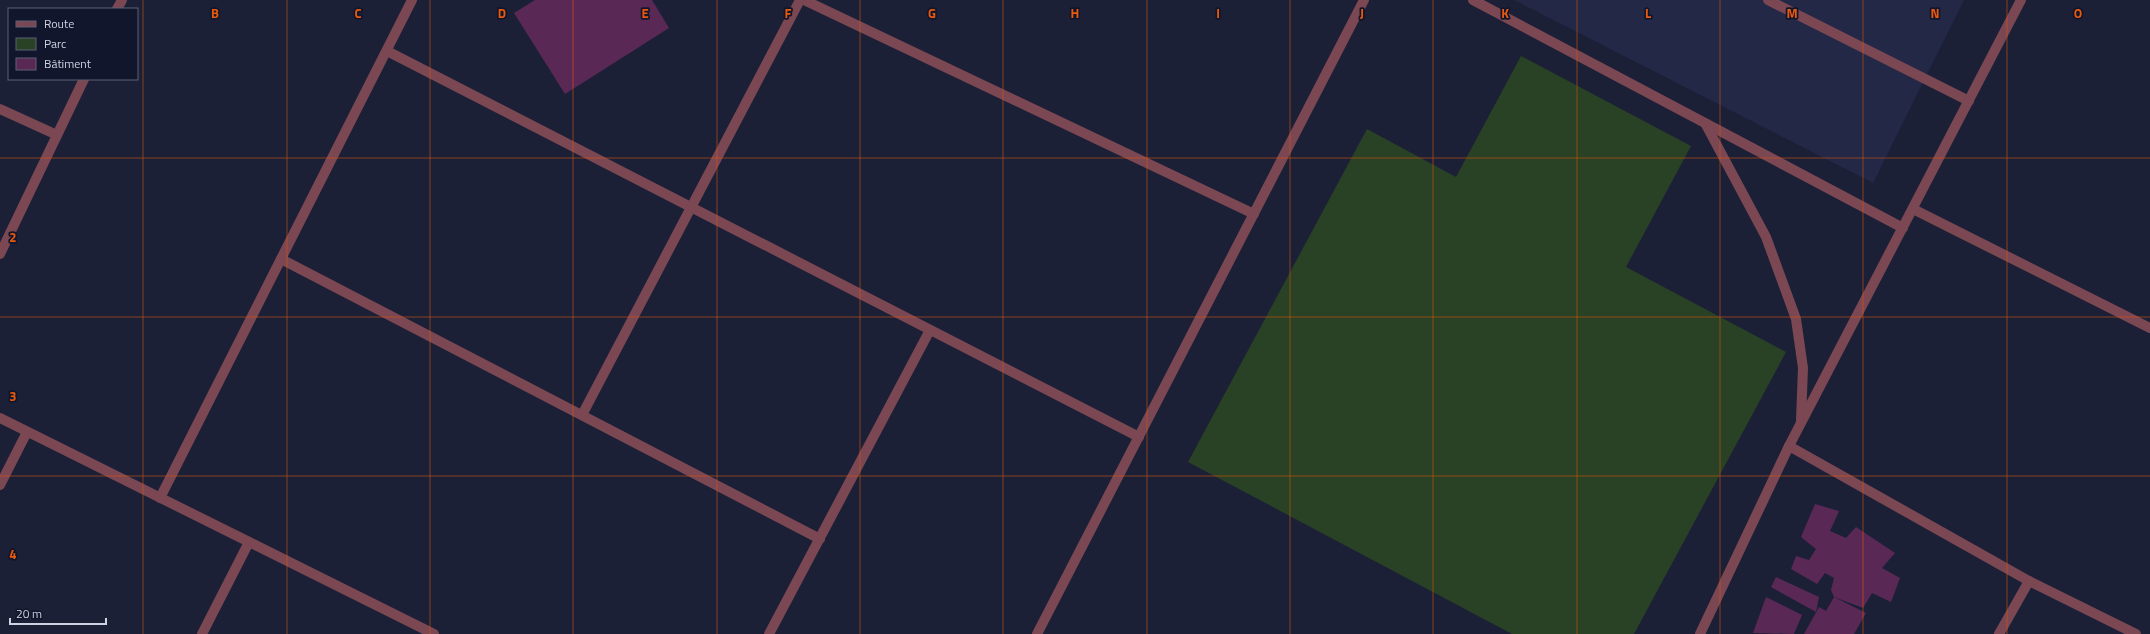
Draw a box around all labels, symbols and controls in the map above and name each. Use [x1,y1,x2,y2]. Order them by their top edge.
text: B [211,3,219,23]
text: C [354,3,362,23]
text: D [498,3,506,23]
text: E [641,3,649,23]
text: F [785,3,792,23]
text: G [928,3,936,23]
text: H [1071,3,1079,23]
text: I [1216,3,1220,23]
text: J [1360,3,1364,23]
text: K [1501,3,1509,23]
text: L [1645,3,1651,23]
text: M [1786,3,1798,23]
text: N [1930,3,1940,23]
text: O [2074,3,2082,23]
legend [8,8,138,80]
text: Route [44,14,74,33]
text: Parc [44,34,66,53]
text: Bâtiment [44,54,92,73]
text: 2 [9,227,17,247]
text: 3 [9,386,17,406]
text: 4 [9,544,17,564]
scale bar [10,600,106,626]
text: 20 m [16,604,42,623]

